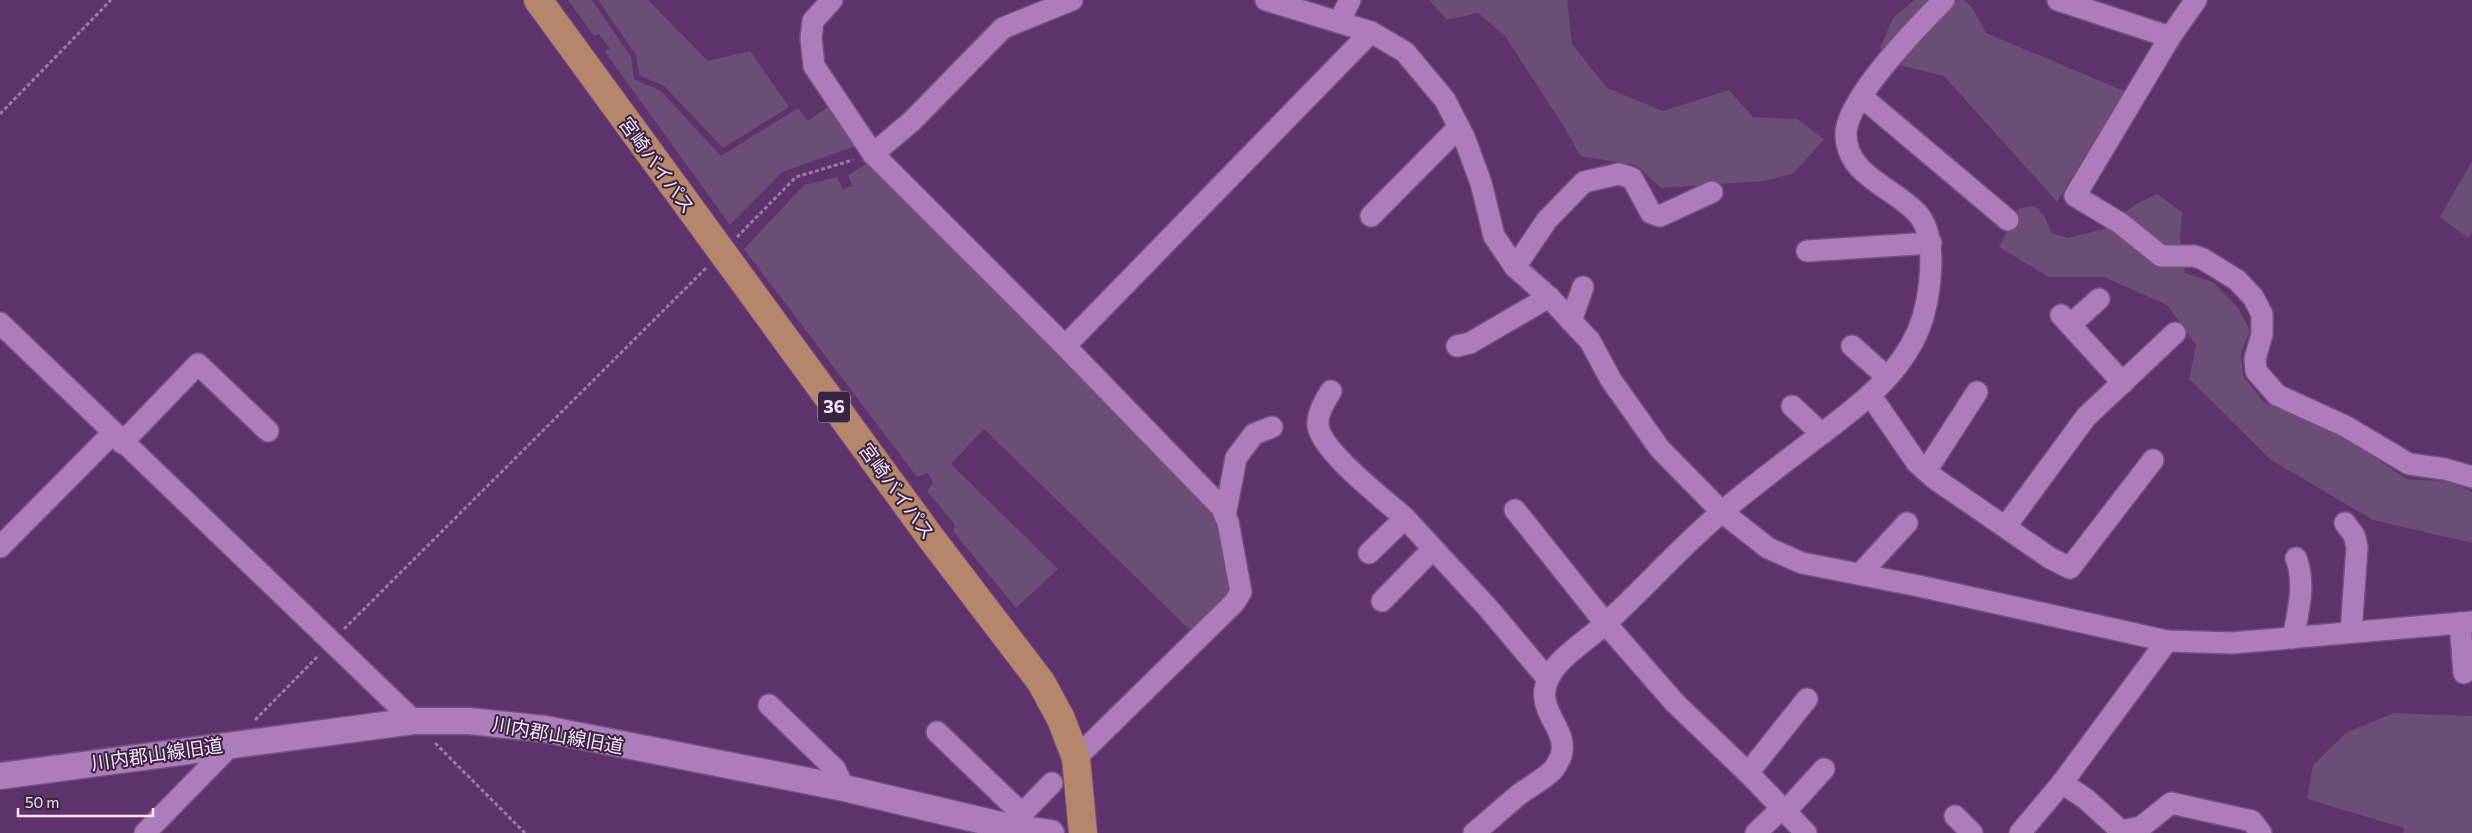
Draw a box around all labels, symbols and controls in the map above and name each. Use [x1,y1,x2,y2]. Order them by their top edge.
street label: 宮崎バイパス [615,112,700,217]
road number: 36 [818,392,850,422]
street label: 宮崎バイパス [855,438,940,543]
street label: 川内郡山線旧道 [491,712,626,757]
street label: 川内郡山線旧道 [89,733,224,774]
scale bar [18,786,152,818]
text: 50 m [25,793,59,811]

